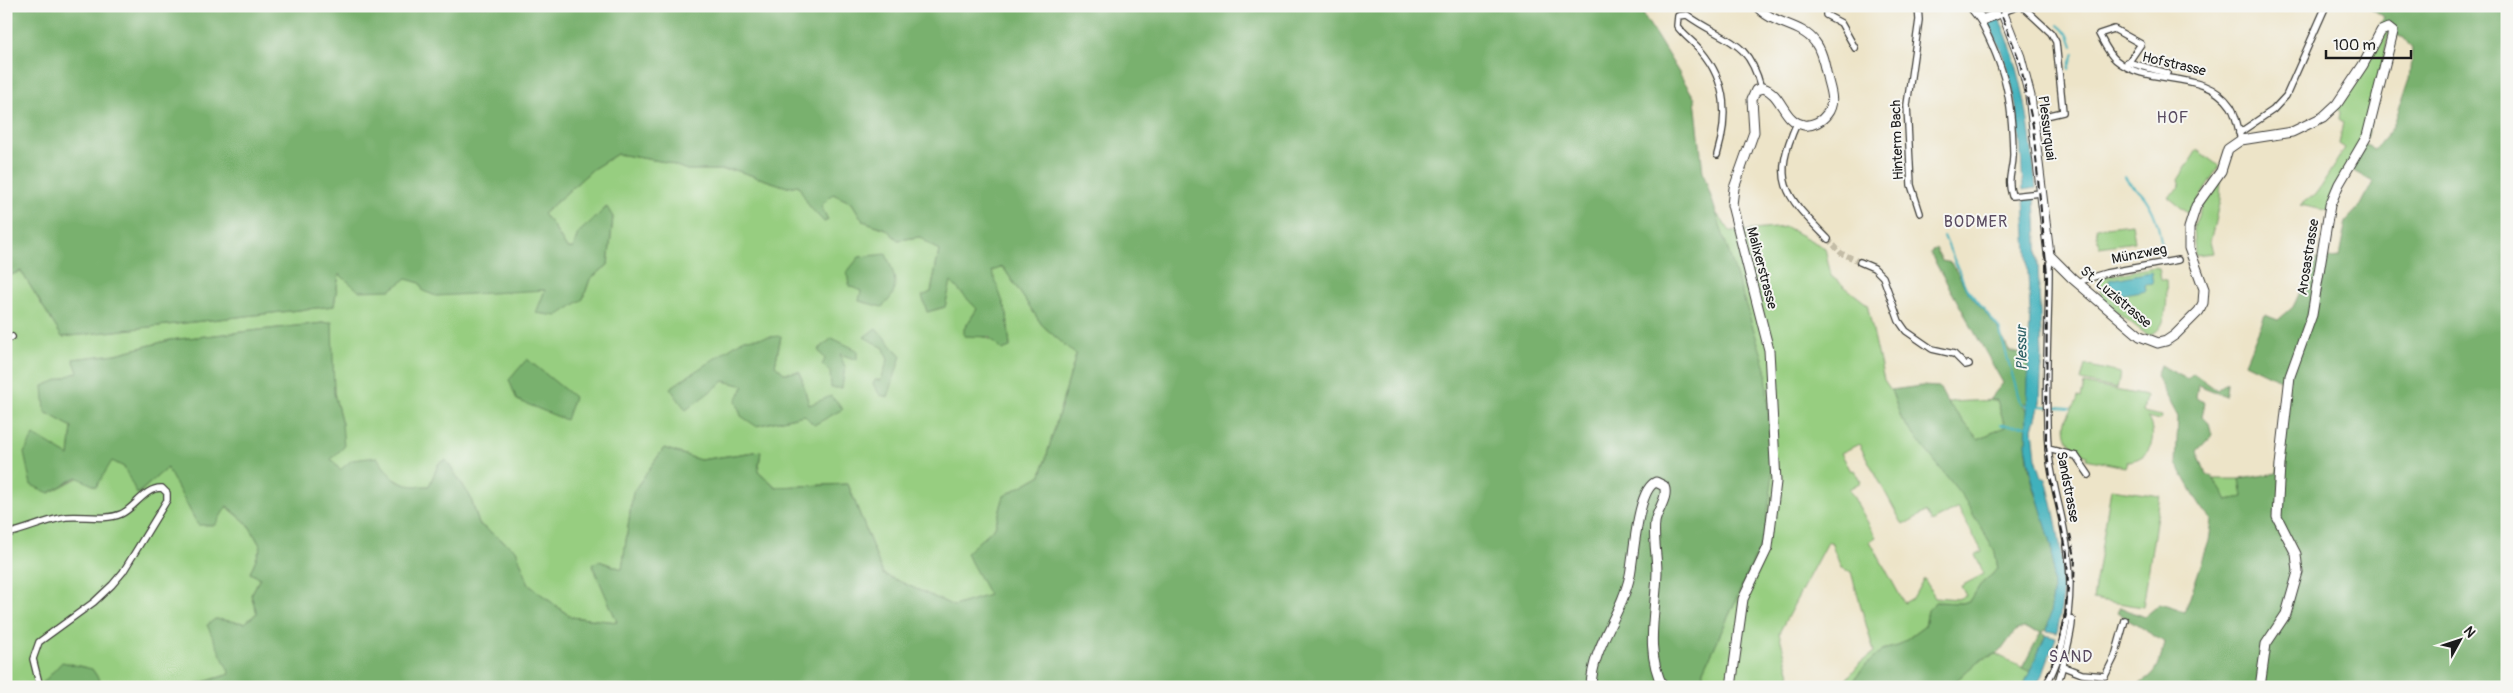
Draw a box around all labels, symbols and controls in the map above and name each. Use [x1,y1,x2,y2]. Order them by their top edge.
scale bar [2326,28,2410,60]
text: 100 m [2333,36,2376,55]
street label: Hofstrasse [2140,48,2208,80]
street label: Plessurquai [2035,95,2059,162]
street label: Hinterm Bach [1887,100,1907,180]
district label: HOF [2157,108,2189,128]
district label: BODMER [1944,212,2008,232]
street label: Arosastrasse [2294,218,2322,296]
street label: Malixerstrasse [1743,225,1781,311]
street label: Münzweg [2110,240,2168,268]
street label: St. Luzistrasse [2077,262,2155,332]
water label: Plessur [2012,324,2032,371]
street label: Sandstrasse [2053,450,2083,524]
north arrow [2436,616,2486,666]
text: N [2460,623,2479,641]
district label: SAND [2049,647,2093,667]

